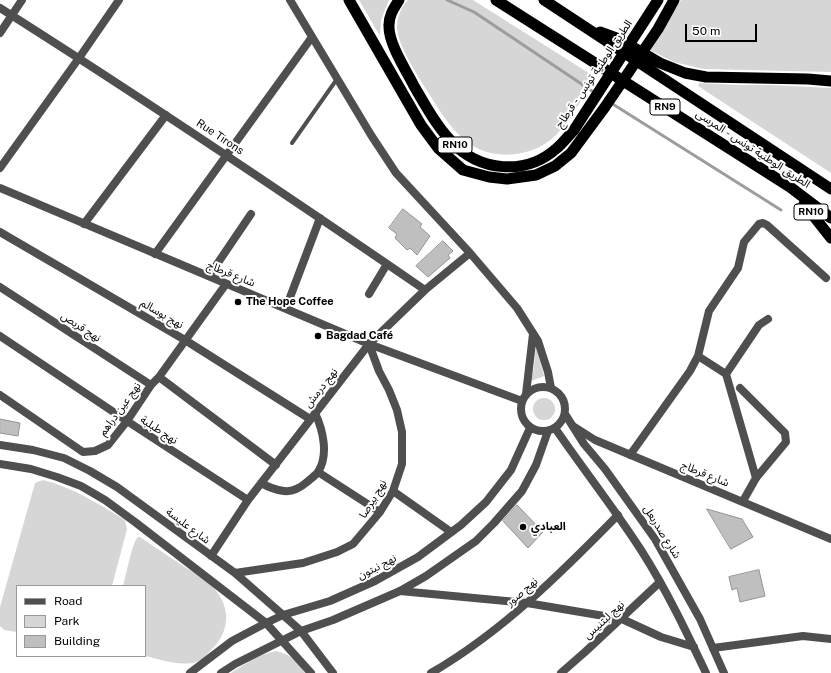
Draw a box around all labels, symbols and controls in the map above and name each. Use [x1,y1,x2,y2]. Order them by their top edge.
scale bar [687,16,759,42]
street label: الطريق الوطنية تونس - قرطاج [553,17,635,131]
text: 50 m [692,24,720,38]
road number: RN9 [650,99,680,115]
street label: الطريق الوطنية تونس - المرسى [693,107,813,191]
street label: Rue Tirons [194,116,246,158]
road number: RN10 [438,137,472,153]
road number: RN10 [794,204,828,220]
street label: شارع قرطاج [205,258,257,290]
place label: The Hope Coffee [246,295,334,309]
street label: نهج بوسالم [138,296,186,332]
marker: The Hope Coffee [233,297,243,307]
street label: نهج قربص [58,309,104,345]
place label: Bagdad Café [326,329,393,343]
marker: Bagdad Café [313,331,323,341]
street label: نهج درمش [301,365,341,411]
street label: نهج عين دراهم [96,380,144,438]
street label: نهج طبلبة [138,413,180,447]
street label: شارع قرطاج [679,458,731,490]
street label: نهج بيرصا [356,477,390,521]
street label: شارع صدربعل [640,503,684,561]
street label: شارع عليسة [163,505,213,547]
place label: العبادي [531,520,566,534]
marker: العبادي [518,522,528,532]
street label: نهج نبتون [355,552,399,582]
street label: نهج صور [504,575,540,609]
legend [16,585,146,657]
text: Road [54,594,82,608]
street label: نهج لبتنيس [581,598,627,642]
text: Park [54,614,80,628]
text: Building [54,634,100,648]

